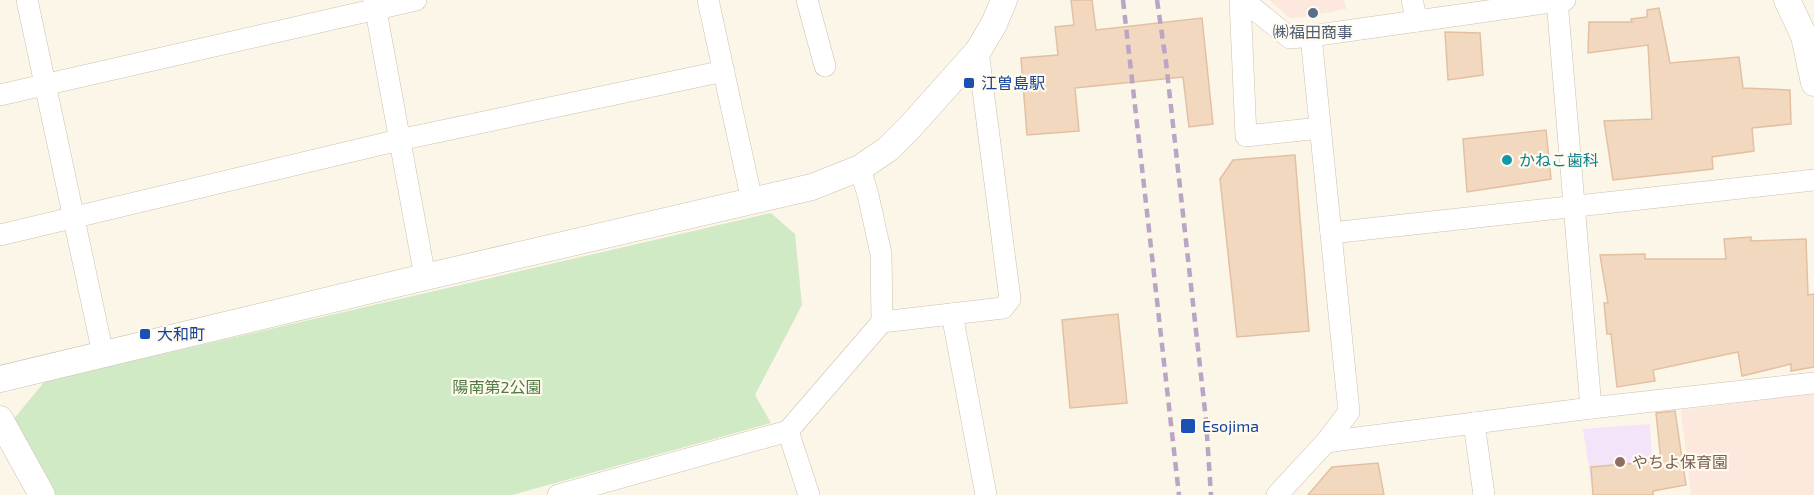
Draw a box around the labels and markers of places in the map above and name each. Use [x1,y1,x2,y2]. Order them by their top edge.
marker: ㈱福田商事 [1306,6,1320,20]
place label: ㈱福田商事 [1273,22,1353,41]
place label: 江曽島駅 [981,73,1045,92]
marker: 江曽島駅 [962,76,976,90]
place label: かねこ歯科 [1519,150,1599,169]
marker: かねこ歯科 [1500,153,1514,167]
place label: 大和町 [157,324,205,343]
marker: 大和町 [138,327,152,341]
place label: Esojima [1202,416,1259,436]
marker: Esojima [1179,417,1197,435]
place label: やちよ保育園 [1632,452,1728,471]
marker: やちよ保育園 [1613,455,1627,469]

